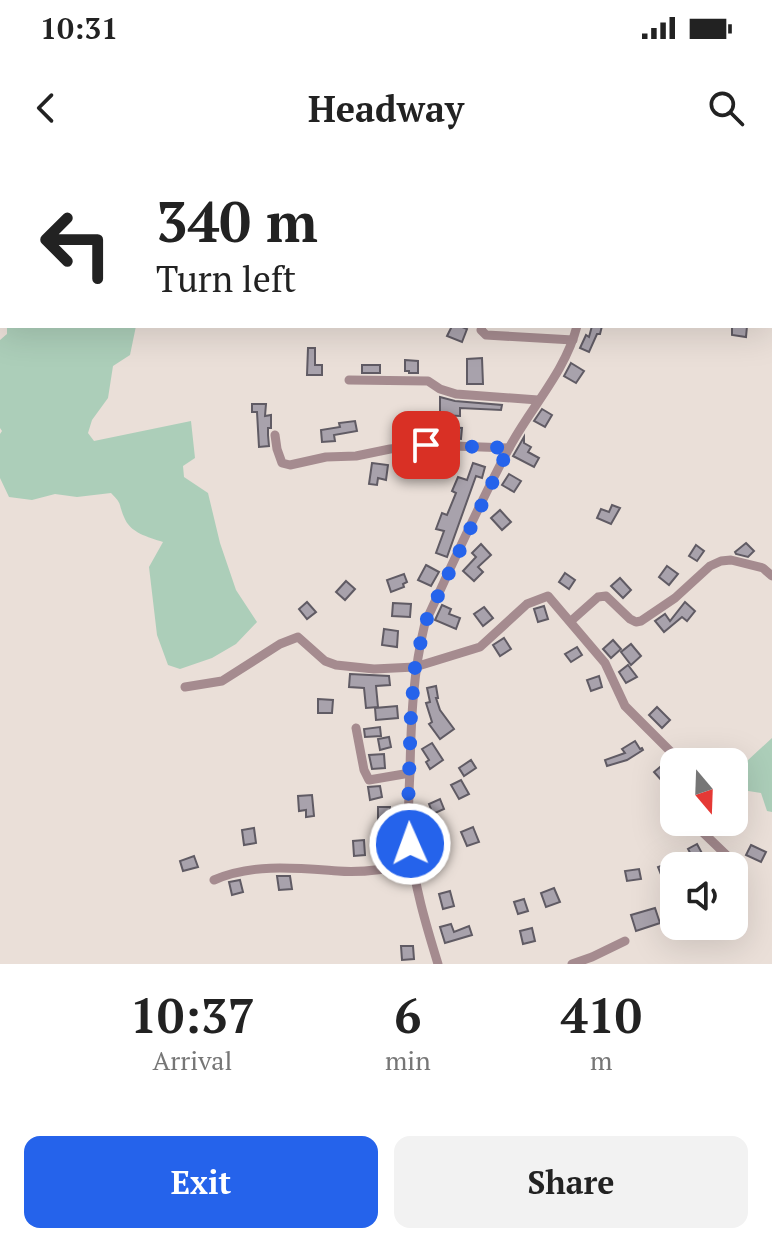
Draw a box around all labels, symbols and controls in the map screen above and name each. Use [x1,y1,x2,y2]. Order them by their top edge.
text: 10:31 [40,8,118,48]
text: Headway [308,85,464,132]
icon: back [24,86,68,130]
icon: search [704,86,748,130]
text: 340 m [156,184,318,258]
icon: left [24,192,128,296]
text: Turn left [156,255,296,302]
pin [392,411,460,479]
icon: arrive [404,423,448,467]
north arrow [660,748,748,836]
map controls [660,748,748,940]
position arrow [368,802,452,886]
button: sound [660,852,748,940]
text: 10:37 [130,983,255,1047]
text: 6 [394,983,421,1047]
text: 410 [561,983,642,1047]
text: Arrival [153,1043,232,1077]
text: min [385,1043,431,1077]
text: m [590,1043,613,1077]
button: Exit [24,1136,378,1228]
button: Share [394,1136,748,1228]

